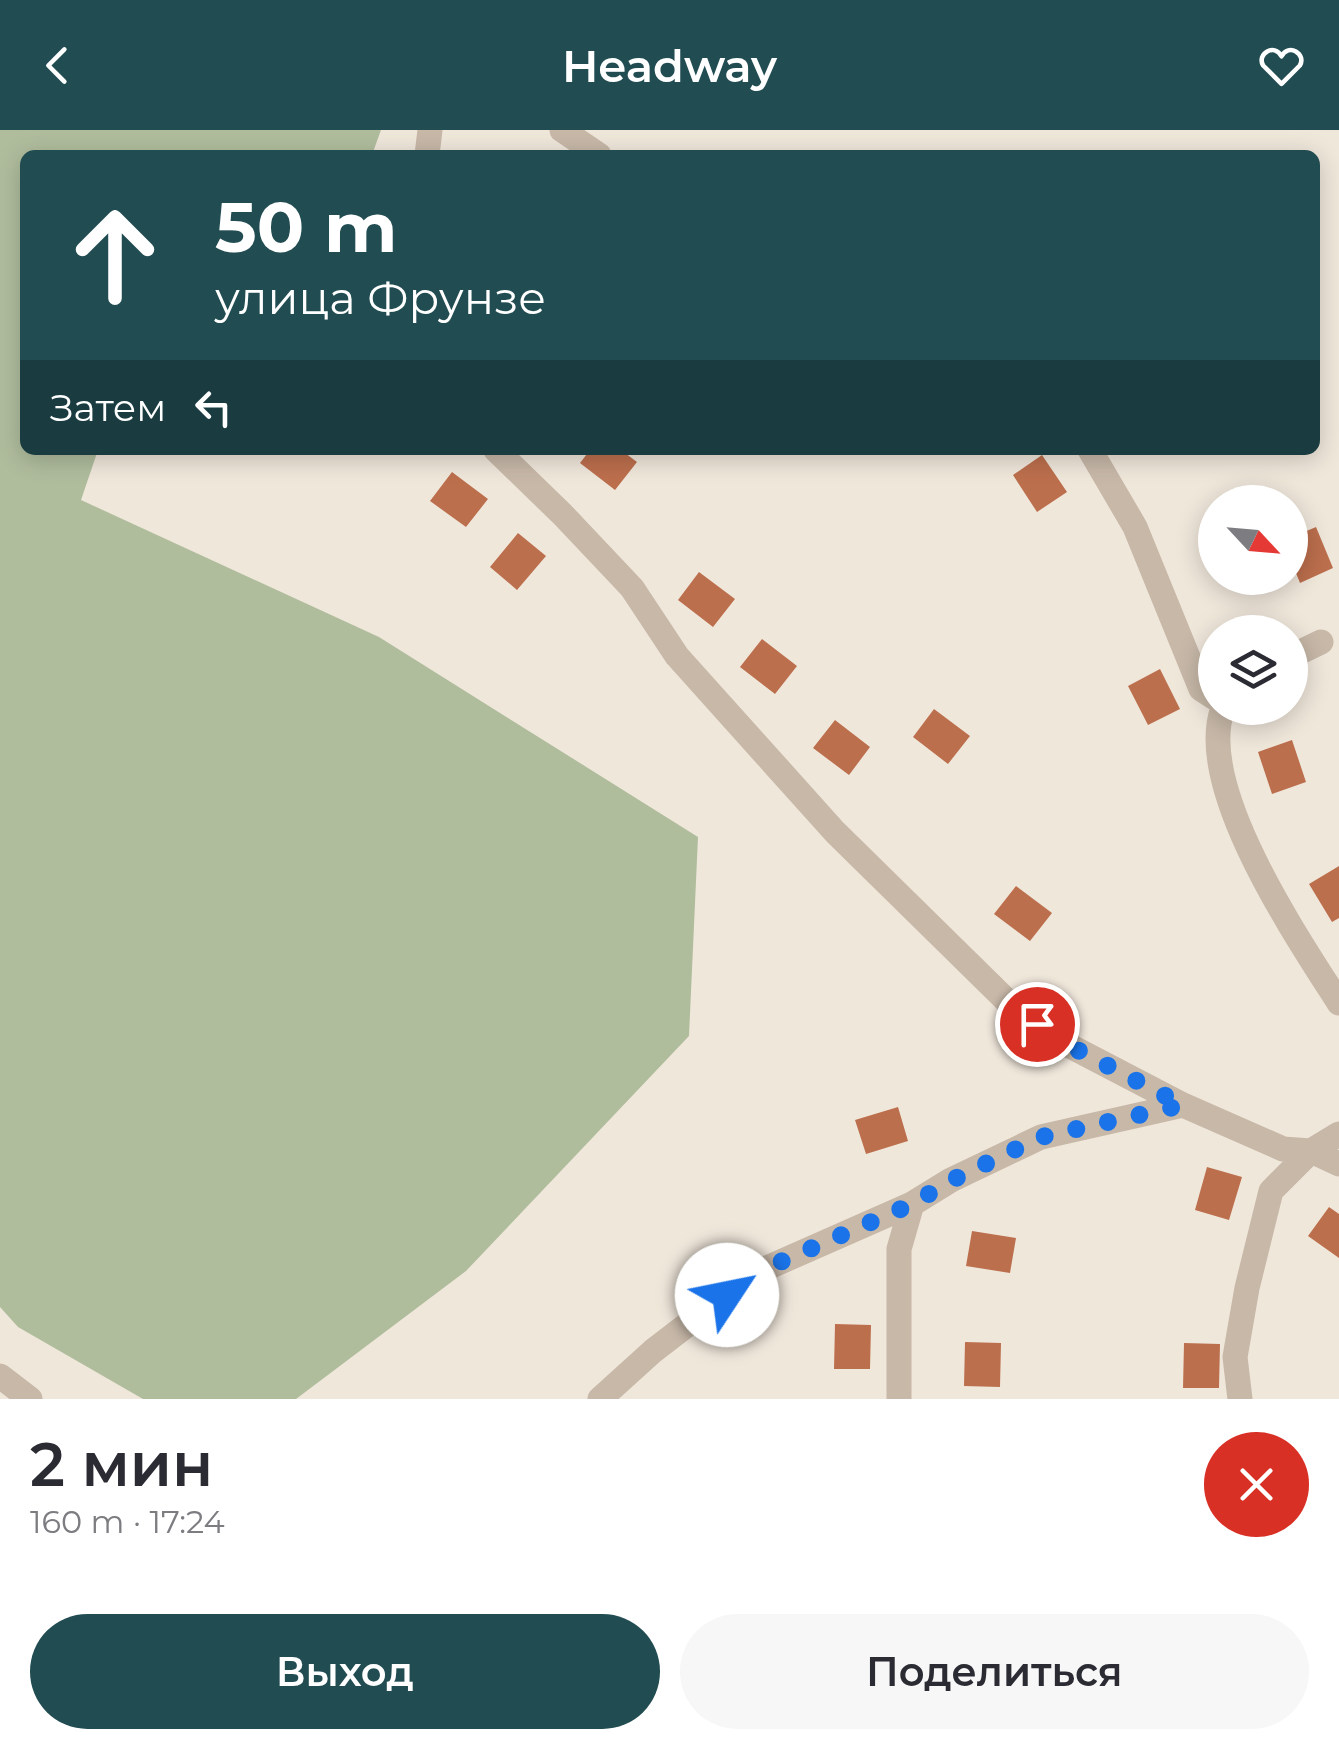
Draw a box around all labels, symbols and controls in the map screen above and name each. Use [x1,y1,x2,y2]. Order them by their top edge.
icon: back [30,38,85,93]
text: Headway [562,38,777,93]
icon: heart [1254,38,1309,93]
text: 50 m [215,184,397,270]
icon: ahead [50,190,180,320]
text: улица Фрунзе [215,270,546,325]
icon: left [186,380,241,435]
text: Затем [50,384,166,431]
north arrow [1198,485,1308,595]
map controls [1198,485,1308,725]
button: layers [1198,615,1308,725]
pin [995,982,1080,1067]
icon: arrive [1010,997,1065,1052]
position arrow [675,1243,779,1347]
text: 2 мин [30,1428,213,1501]
button: close [1204,1432,1309,1537]
text: 160 m · 17:24 [30,1502,225,1541]
button: Выход [30,1614,660,1729]
button: Поделиться [680,1614,1309,1729]

